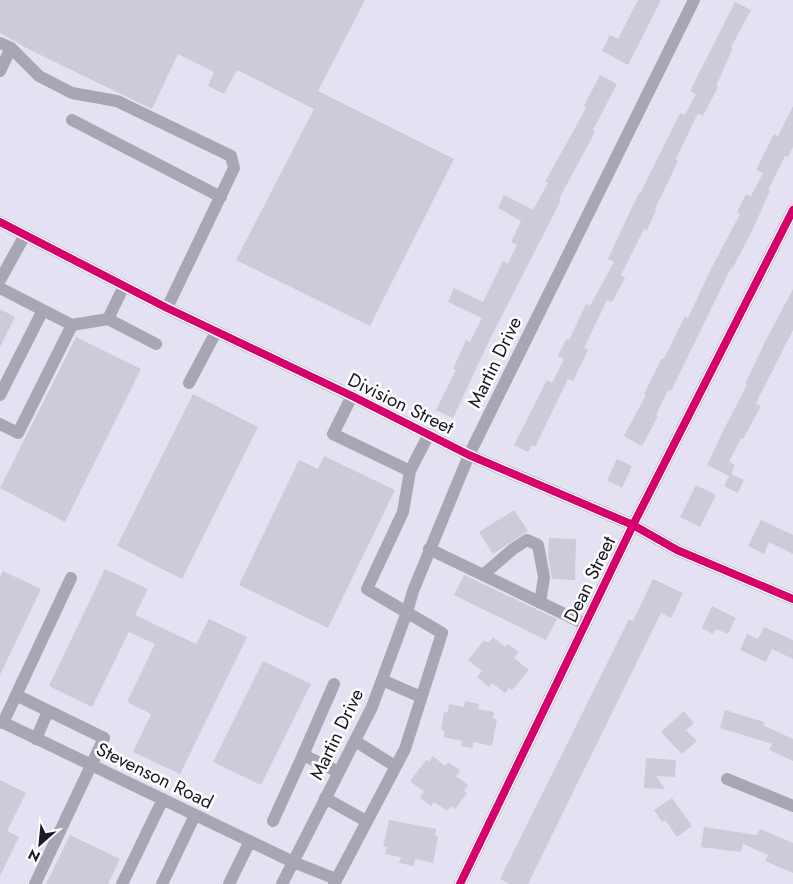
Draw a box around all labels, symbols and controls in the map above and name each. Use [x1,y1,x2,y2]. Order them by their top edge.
street label: Martin Drive [461,312,528,412]
street label: Division Street [343,366,459,441]
street label: Dean Street [557,531,622,627]
street label: Martin Drive [303,684,370,784]
street label: Stevenson Road [92,735,218,815]
north arrow [15,819,65,869]
text: N [25,844,44,867]

